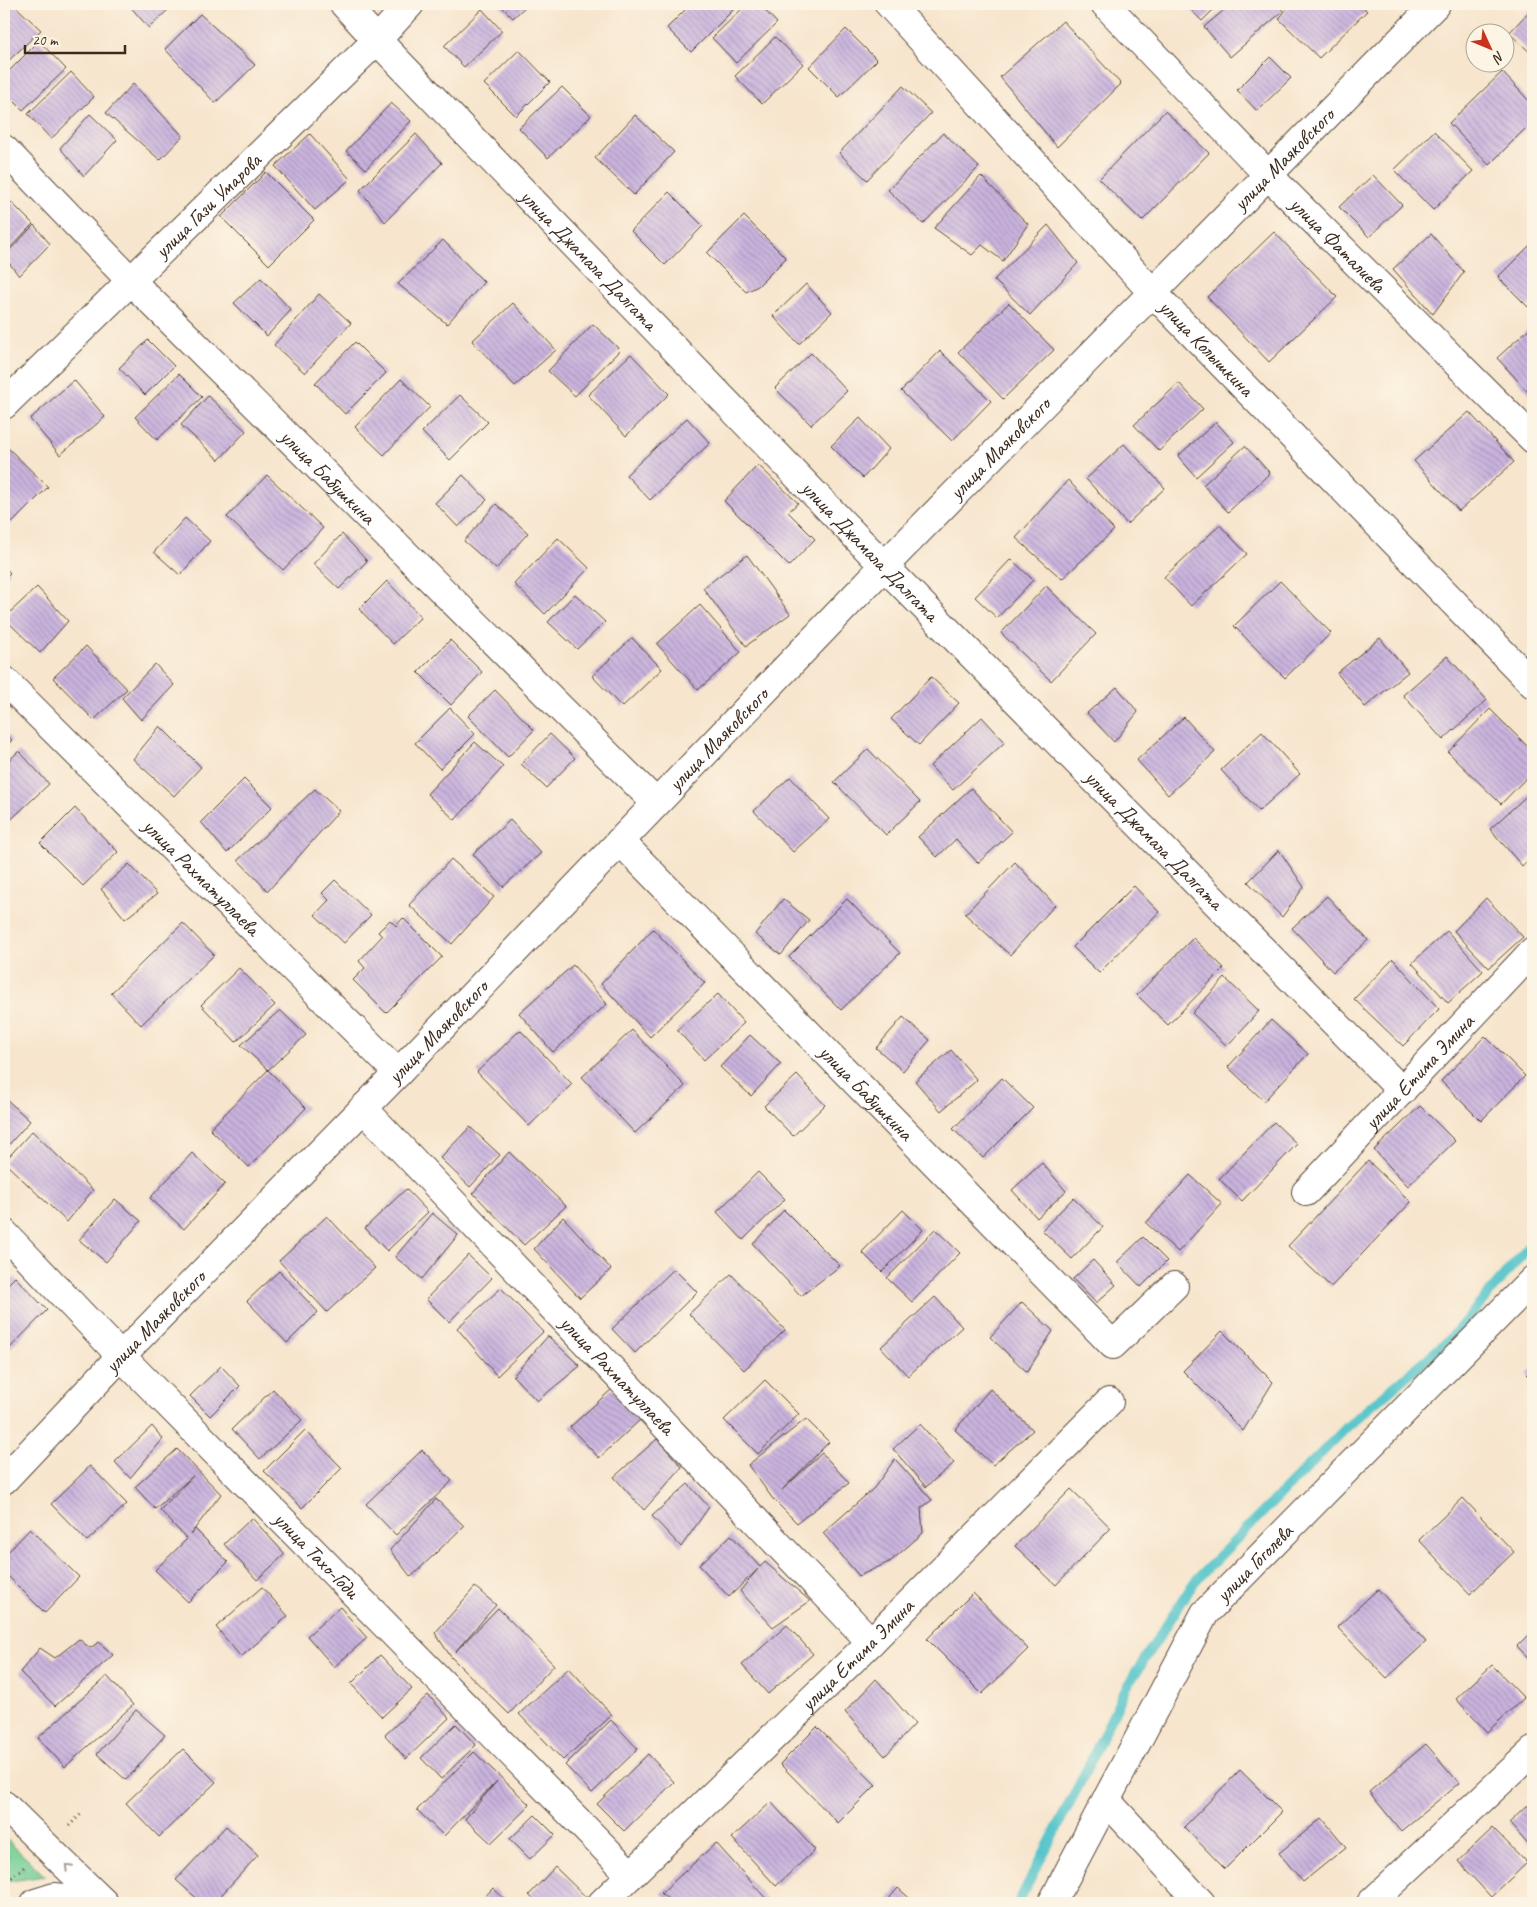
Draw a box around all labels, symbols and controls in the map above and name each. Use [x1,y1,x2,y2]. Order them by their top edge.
scale bar [25,22,125,54]
north arrow [1464,22,1514,72]
text: 20 m [32,31,59,50]
text: N [1488,48,1508,67]
street label: улица Маяковского [1226,101,1341,217]
street label: улица Гази Умарова [148,147,268,265]
street label: улица Джамала Далгата [513,182,664,337]
street label: улица Фаталиева [1283,190,1392,299]
street label: улица Колышкина [1152,293,1260,403]
street label: улица Маяковского [942,390,1058,506]
street label: улица Бабушкина [273,423,382,531]
street label: улица Джамала Далгата [794,474,946,629]
street label: улица Маяковского [661,680,775,798]
street label: улица Джамала Далгата [1078,763,1230,917]
street label: улица Рахматуллаева [136,812,267,943]
street label: улица Маяковского [381,972,495,1090]
street label: улица Етима Эмина [1357,1008,1481,1136]
street label: улица Бабушкина [812,1038,920,1147]
street label: улица Маяковского [98,1263,213,1380]
street label: улица Рахматуллаева [553,1309,682,1442]
street label: улица Тахо-Годи [267,1505,366,1605]
street label: улица Гоголева [1209,1517,1299,1609]
street label: улица Етима Эмина [794,1592,921,1718]
one-way arrow [64,1864,73,1873]

